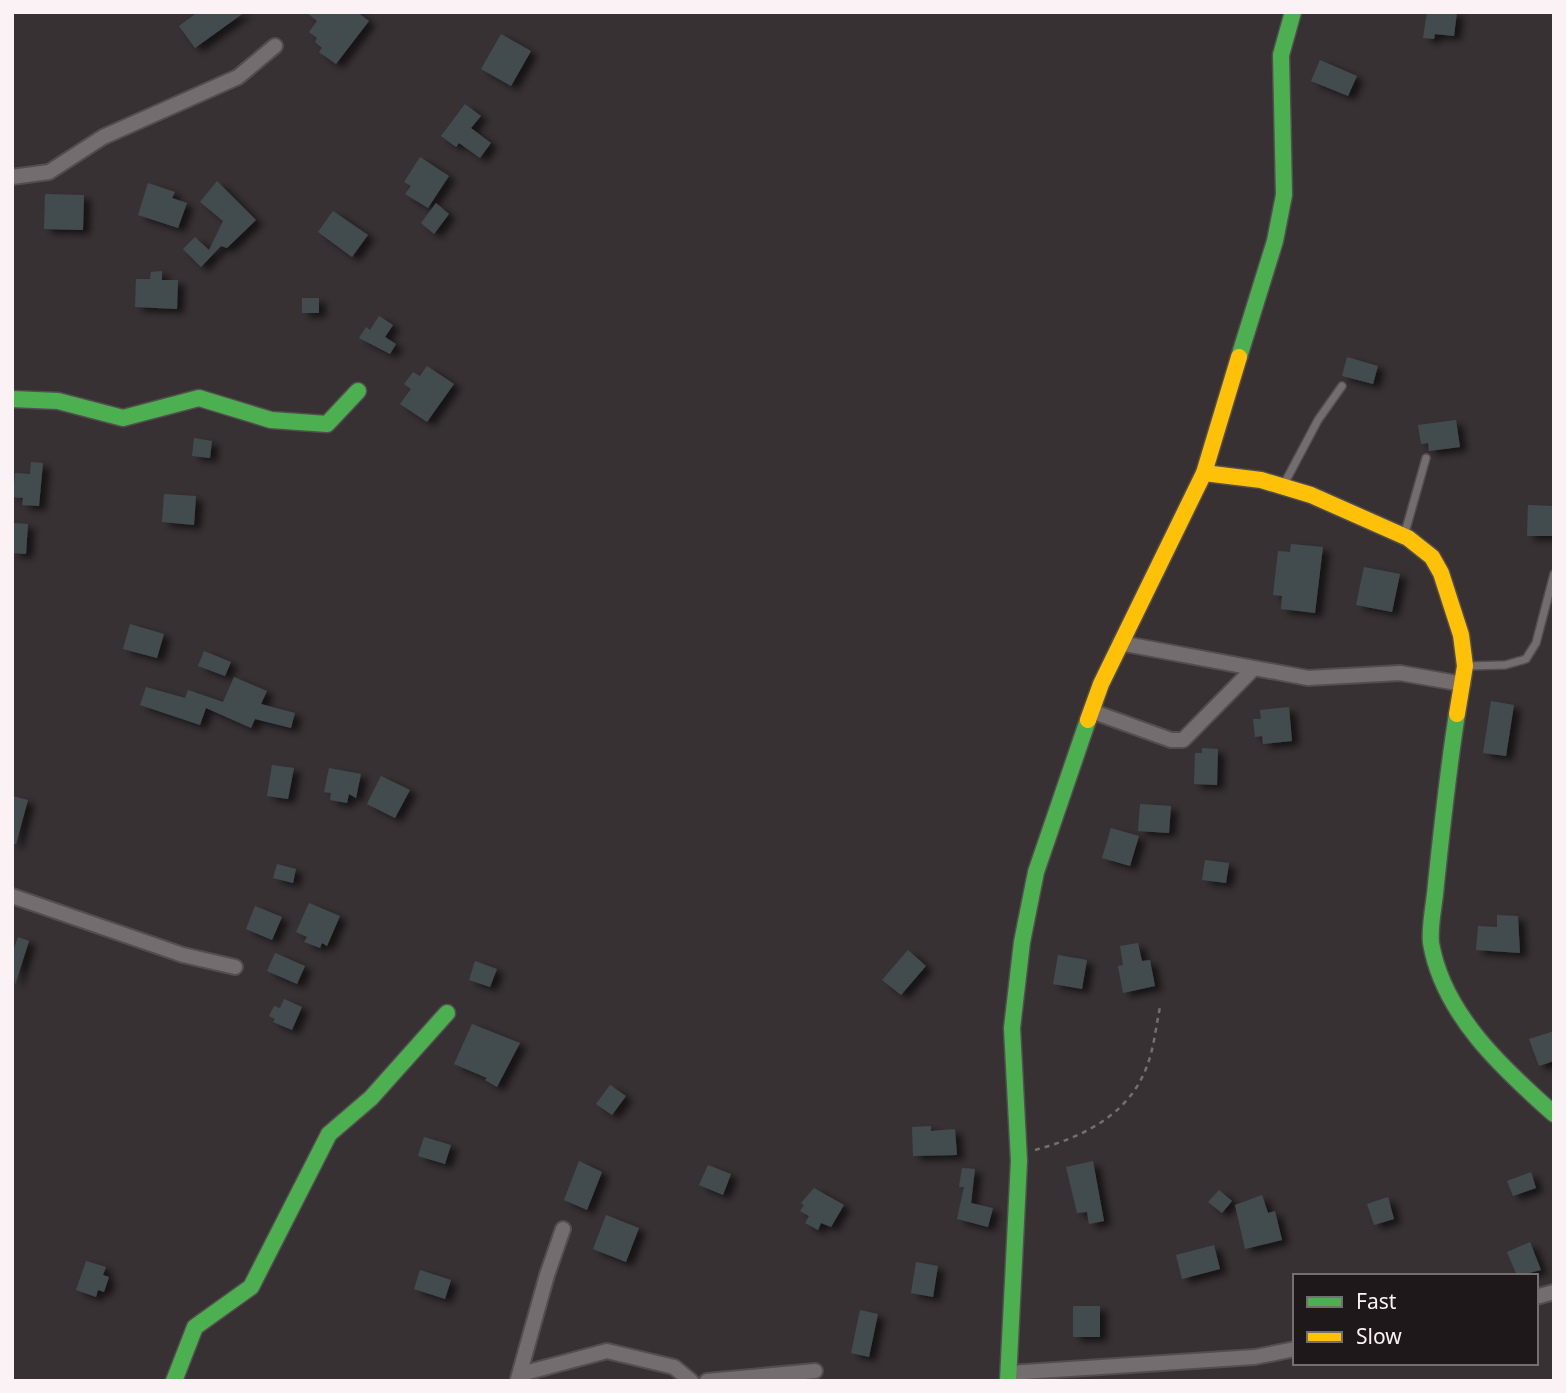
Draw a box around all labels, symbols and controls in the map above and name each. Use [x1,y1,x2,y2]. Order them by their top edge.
legend [1293,1274,1538,1365]
text: Fast [1356,1287,1397,1315]
text: Slow [1356,1322,1402,1350]

